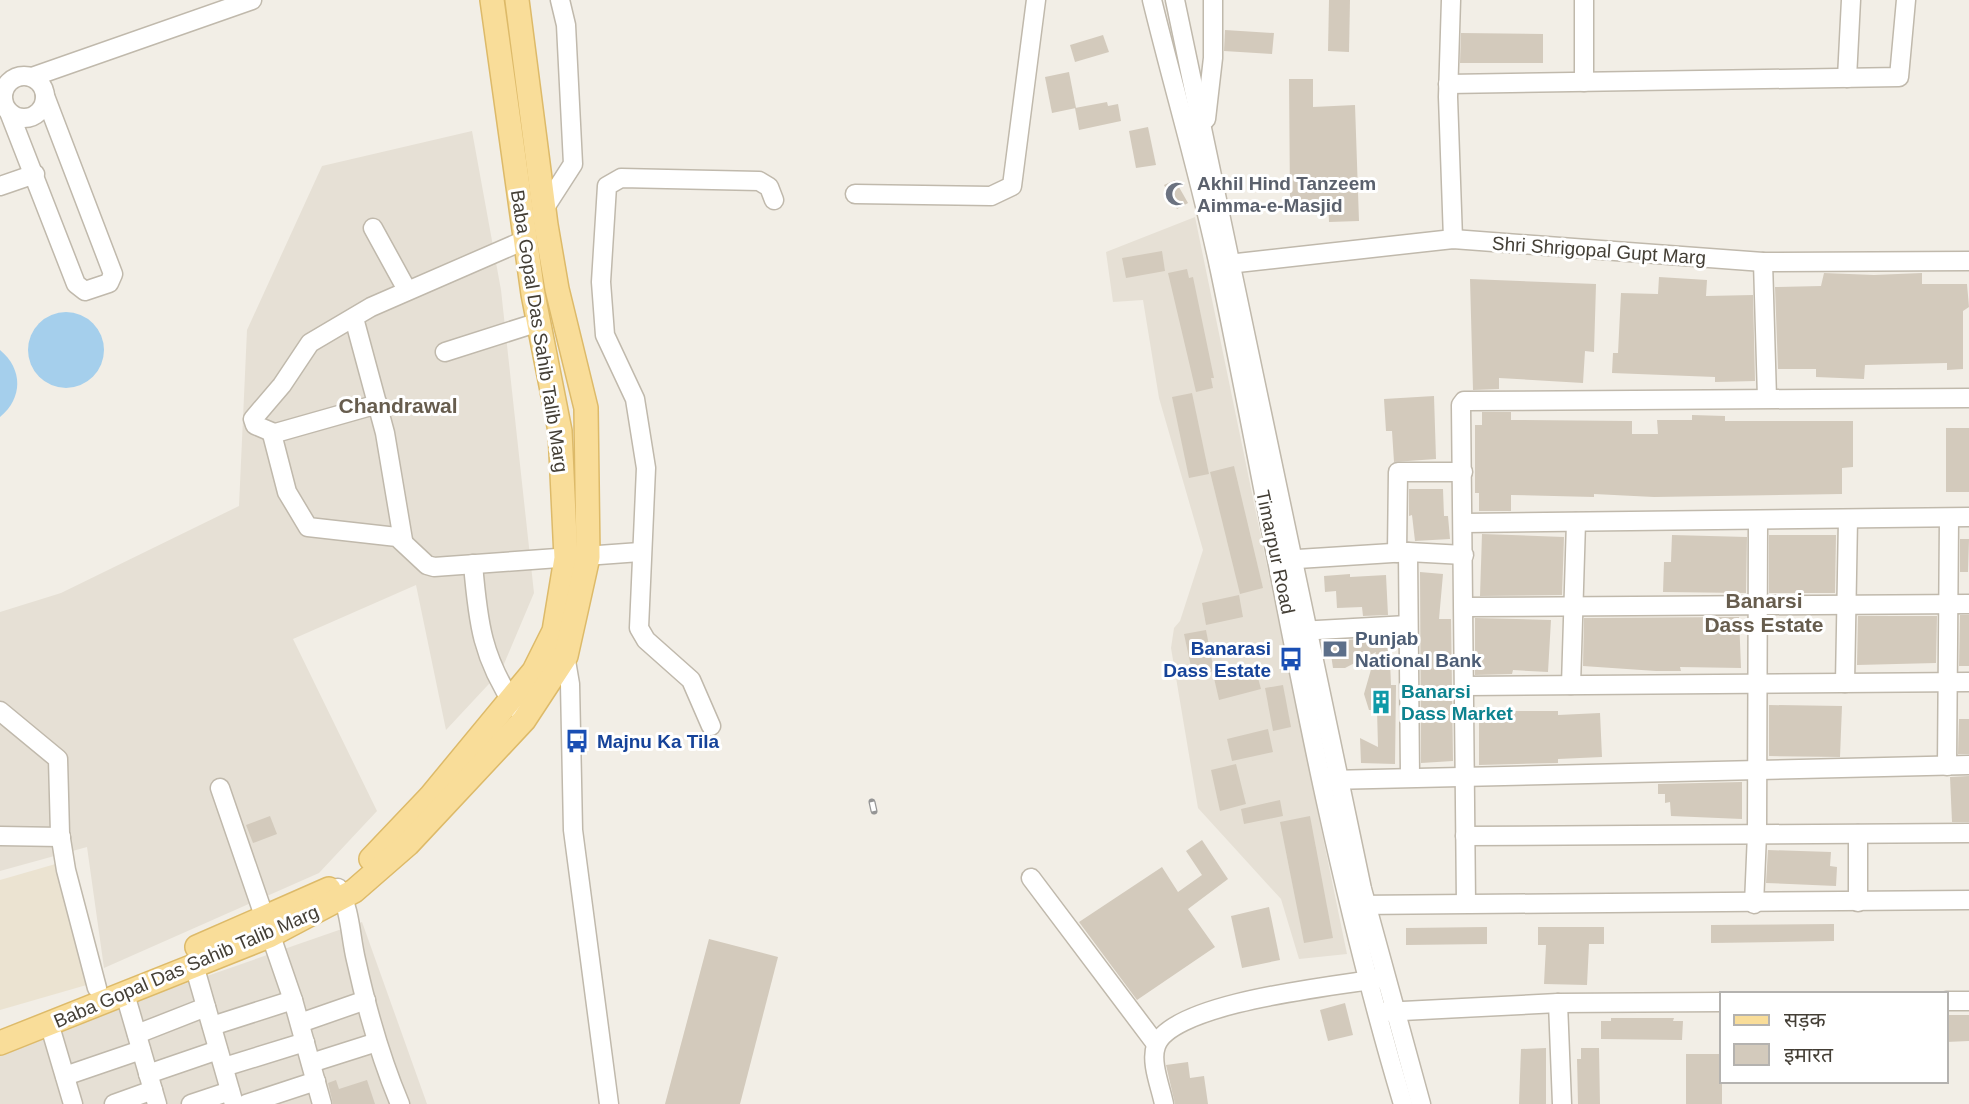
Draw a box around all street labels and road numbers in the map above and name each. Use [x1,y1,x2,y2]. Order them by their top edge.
street label: Baba Gopal Das Sahib Talib Marg [507,188,572,474]
street label: Shri Shrigopal Gupt Marg [1491,233,1707,268]
street label: Timarpur Road [1252,488,1299,616]
street label: Baba Gopal Das Sahib Talib Marg [51,901,322,1032]

